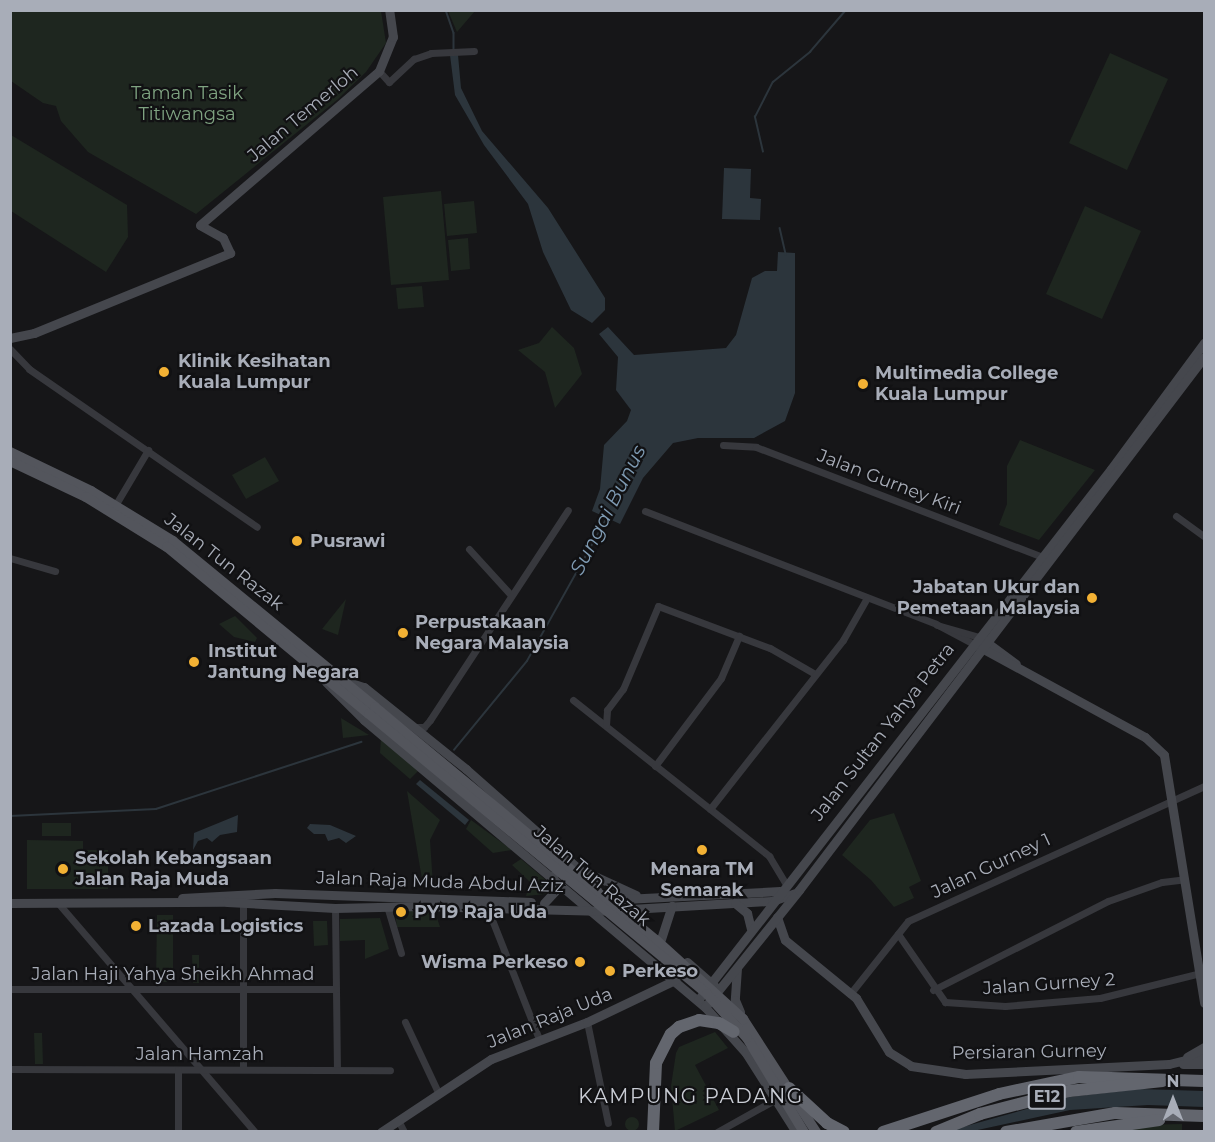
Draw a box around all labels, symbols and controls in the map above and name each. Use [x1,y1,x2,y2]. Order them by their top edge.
street label: Jalan Temerloh [243,62,363,166]
park label: Taman Tasik Titiwangsa [131,83,243,125]
place label: Klinik Kesihatan Kuala Lumpur [178,351,331,394]
marker: Klinik Kesihatan Kuala Lumpur [155,363,173,381]
place label: Multimedia College Kuala Lumpur [875,363,1058,406]
marker: Multimedia College Kuala Lumpur [856,377,870,391]
water label: Sungai Bunus [565,441,651,579]
street label: Jalan Gurney Kiri [814,445,964,519]
street label: Jalan Tun Razak [160,509,288,615]
place label: Pusrawi [310,530,385,552]
marker: Pusrawi [288,532,306,550]
place label: Jabatan Ukur dan Pemetaan Malaysia [897,577,1080,620]
marker: Jabatan Ukur dan Pemetaan Malaysia [1085,591,1099,605]
place label: Perpustakaan Negara Malaysia [415,612,569,654]
marker: Perpustakaan Negara Malaysia [396,626,410,640]
street label: Jalan Sultan Yahya Petra [807,639,959,825]
place label: Institut Jantung Negara [208,641,359,684]
marker: Institut Jantung Negara [185,653,203,671]
street label: Jalan Tun Razak [529,821,655,931]
street label: Jalan Gurney 1 [928,829,1054,903]
marker: Menara TM Semarak [695,843,709,857]
place label: Sekolah Kebangsaan Jalan Raja Muda [75,848,272,890]
place label: Menara TM Semarak [650,859,754,902]
marker: Sekolah Kebangsaan Jalan Raja Muda [56,862,70,876]
street label: Jalan Raja Muda Abdul Aziz [316,867,564,897]
place label: PY19 Raja Uda [414,901,547,923]
marker: PY19 Raja Uda [392,903,410,921]
place label: Lazada Logistics [148,915,303,937]
marker: Lazada Logistics [129,919,143,933]
place label: Wisma Perkeso [421,951,568,973]
marker: Wisma Perkeso [573,955,587,969]
place label: Perkeso [622,960,698,982]
street label: Jalan Haji Yahya Sheikh Ahmad [32,963,314,985]
marker: Perkeso [603,964,617,978]
street label: Jalan Gurney 2 [982,969,1116,999]
street label: Jalan Raja Uda [484,983,616,1053]
street label: Persiaran Gurney [951,1040,1107,1064]
street label: Jalan Hamzah [136,1043,264,1065]
north arrow [1143,1070,1203,1130]
text: N [1167,1072,1179,1091]
district label: KAMPUNG PADANG [578,1084,804,1108]
road number: E12 [1028,1084,1066,1110]

